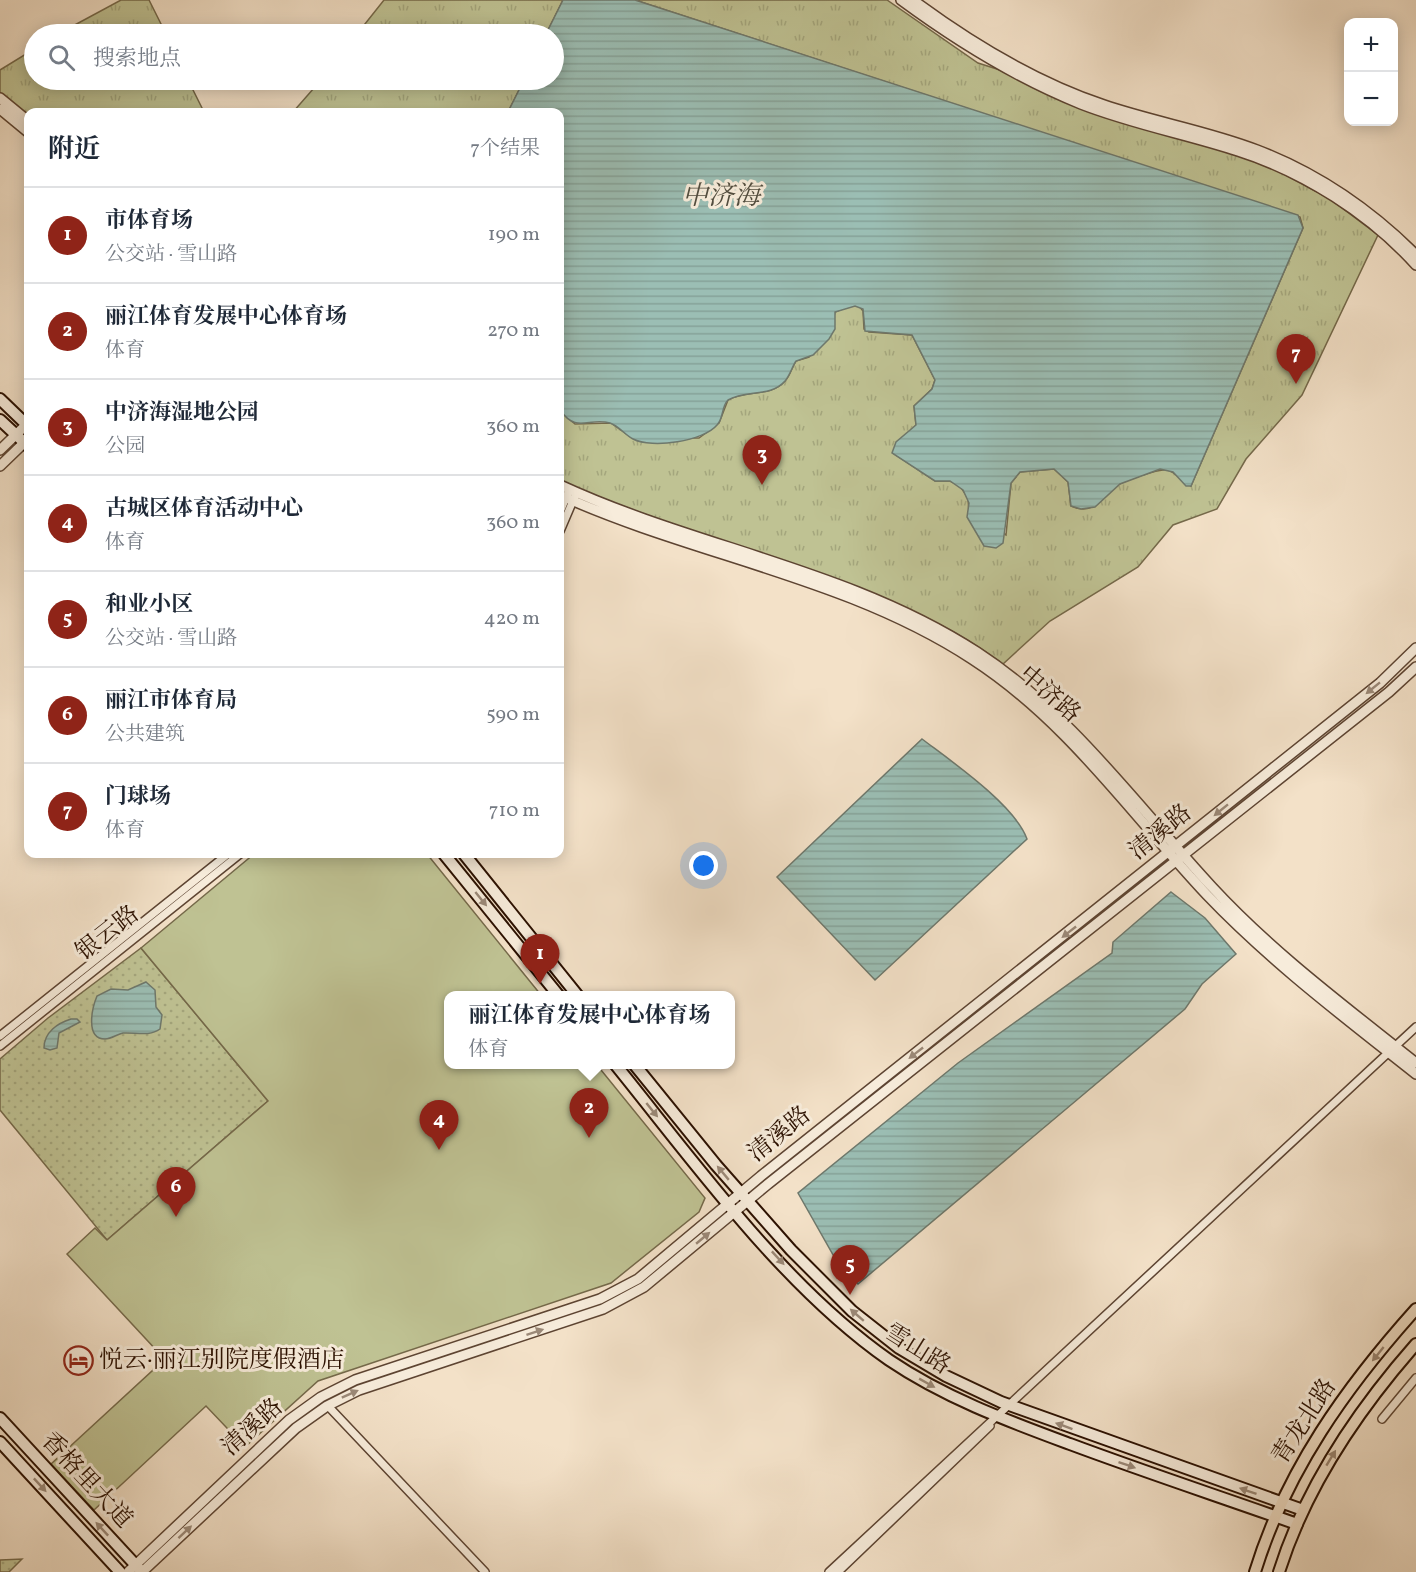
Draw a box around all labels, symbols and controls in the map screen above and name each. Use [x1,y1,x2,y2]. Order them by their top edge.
map controls [1344,18,1398,126]
button: + [1344,18,1398,72]
search box [24,24,564,90]
icon: search [45,41,78,74]
text: 搜索地点 [93,44,181,75]
button: − [1344,72,1398,126]
text: 附近 [48,132,100,168]
text: 7个结果 [470,135,540,163]
water label: 中济海 [682,179,764,215]
text: 市体育场 [105,206,193,237]
text: 1 [63,221,72,249]
text: 190 m [488,221,540,249]
text: 公交站 · 雪山路 [105,241,237,269]
text: 丽江体育发展中心体育场 [105,302,347,333]
text: 2 [62,317,73,345]
text: 270 m [487,317,540,345]
pin: 7 [1276,334,1316,384]
text: 体育 [105,337,145,365]
text: 中济海湿地公园 [105,398,259,429]
text: 3 [62,413,73,441]
text: 360 m [486,413,540,441]
text: 公园 [105,433,145,461]
pin: 3 [742,436,782,485]
text: 古城区体育活动中心 [105,494,303,525]
text: 4 [61,509,74,537]
text: 360 m [486,509,540,537]
text: 体育 [105,529,145,557]
text: 和业小区 [105,590,193,621]
text: 5 [63,605,72,633]
text: 420 m [484,605,540,633]
text: 公交站 · 雪山路 [105,625,237,653]
street label: 中济路 [1011,659,1087,731]
one-way arrow [1366,682,1381,694]
text: 丽江市体育局 [105,686,237,717]
text: 6 [62,701,73,729]
text: 590 m [486,701,540,729]
text: 公共建筑 [105,721,185,749]
text: 门球场 [105,782,171,813]
text: 7 [63,797,72,825]
text: 710 m [489,797,540,825]
street label: 清溪路 [1122,797,1200,869]
one-way arrow [1213,803,1229,816]
text: 体育 [105,817,145,845]
your location [689,851,718,880]
one-way arrow [474,891,487,906]
street label: 银云路 [69,898,147,970]
one-way arrow [1061,925,1077,938]
pin: 1 [520,934,560,984]
popup [444,991,735,1069]
text: 丽江体育发展中心体育场 [468,1001,711,1032]
text: 体育 [468,1036,508,1064]
one-way arrow [908,1046,924,1059]
pin: 2 [570,1088,608,1138]
street label: 清溪路 [741,1099,819,1171]
pin: 4 [420,1100,458,1150]
one-way arrow [645,1102,658,1118]
one-way arrow [717,1166,730,1181]
pin: 6 [156,1168,195,1217]
one-way arrow [695,1233,710,1245]
pin: 5 [830,1246,870,1295]
one-way arrow [771,1251,785,1266]
one-way arrow [850,1309,865,1322]
street label: 雪山路 [877,1317,957,1383]
one-way arrow [526,1327,544,1336]
place label: 悦云·丽江别院度假酒店 [99,1344,345,1378]
hotel icon: 悦云·丽江别院度假酒店 [62,1345,94,1377]
one-way arrow [1371,1346,1384,1362]
street label: 青龙北路 [1265,1372,1345,1472]
one-way arrow [919,1378,936,1388]
one-way arrow [341,1390,358,1399]
street label: 清溪路 [215,1391,291,1465]
one-way arrow [1055,1420,1073,1430]
street label: 香格里大道 [33,1426,139,1536]
one-way arrow [1326,1450,1337,1466]
one-way arrow [1118,1460,1136,1470]
one-way arrow [33,1477,46,1492]
one-way arrow [1239,1485,1257,1495]
one-way arrow [96,1522,109,1537]
one-way arrow [177,1526,192,1539]

